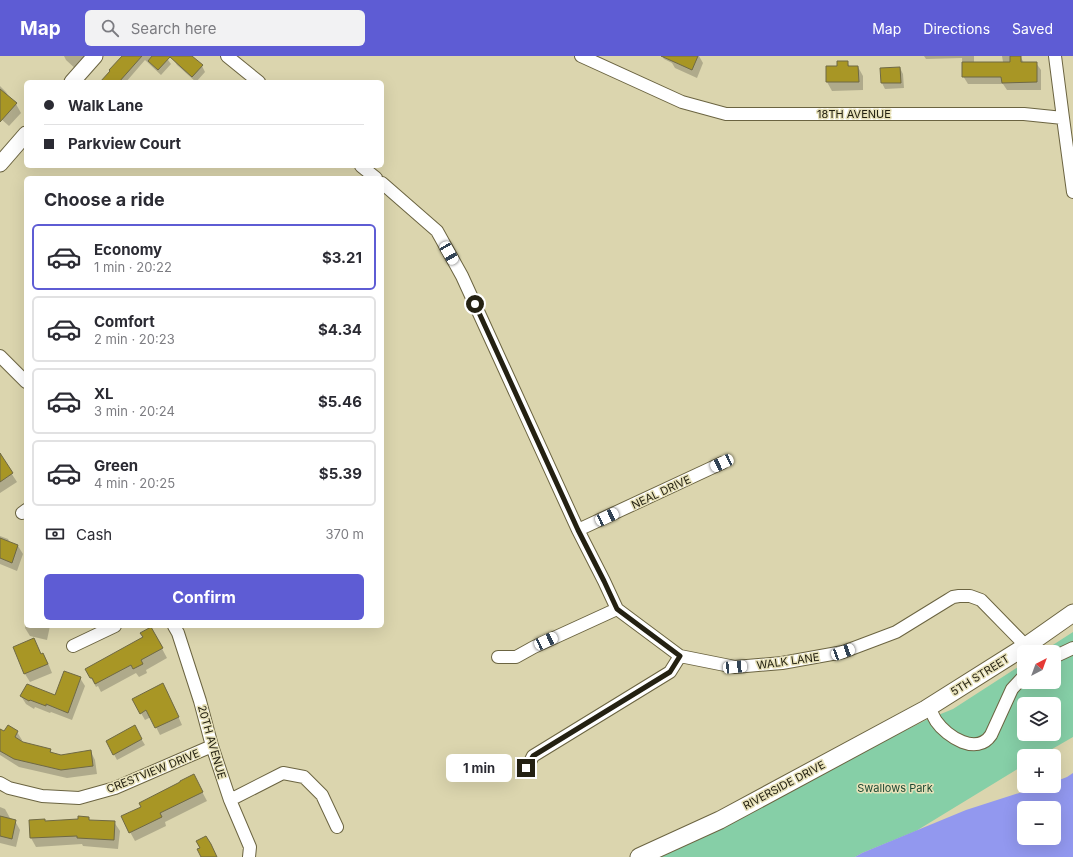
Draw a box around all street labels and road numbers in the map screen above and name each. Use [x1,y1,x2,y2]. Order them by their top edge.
street label: 18TH AVENUE [817,107,891,121]
street label: NEAL DRIVE [629,472,693,512]
street label: WALK LANE [756,650,820,672]
street label: 5TH STREET [948,651,1012,699]
street label: 20TH AVENUE [195,703,229,781]
street label: CRESTVIEW DRIVE [104,746,202,796]
street label: RIVERSIDE DRIVE [740,757,828,813]

